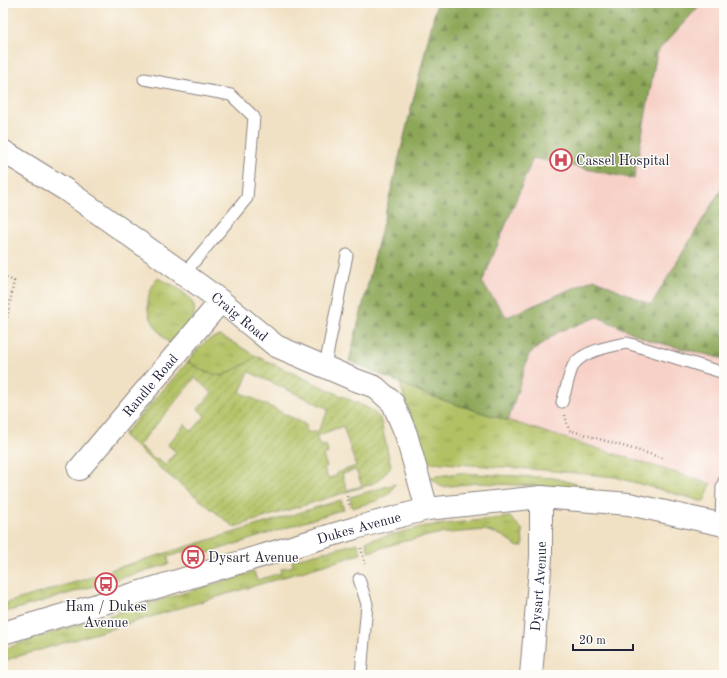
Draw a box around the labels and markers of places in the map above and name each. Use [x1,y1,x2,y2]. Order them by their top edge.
hospital icon: Cassel Hospital [548,147,574,173]
place label: Cassel Hospital [576,154,669,168]
bus stop icon: Dysart Avenue [180,544,206,570]
place label: Dysart Avenue [208,551,298,565]
bus stop icon: Ham / Dukes Avenue [93,571,119,597]
place label: Ham / Dukes Avenue [65,600,147,630]

